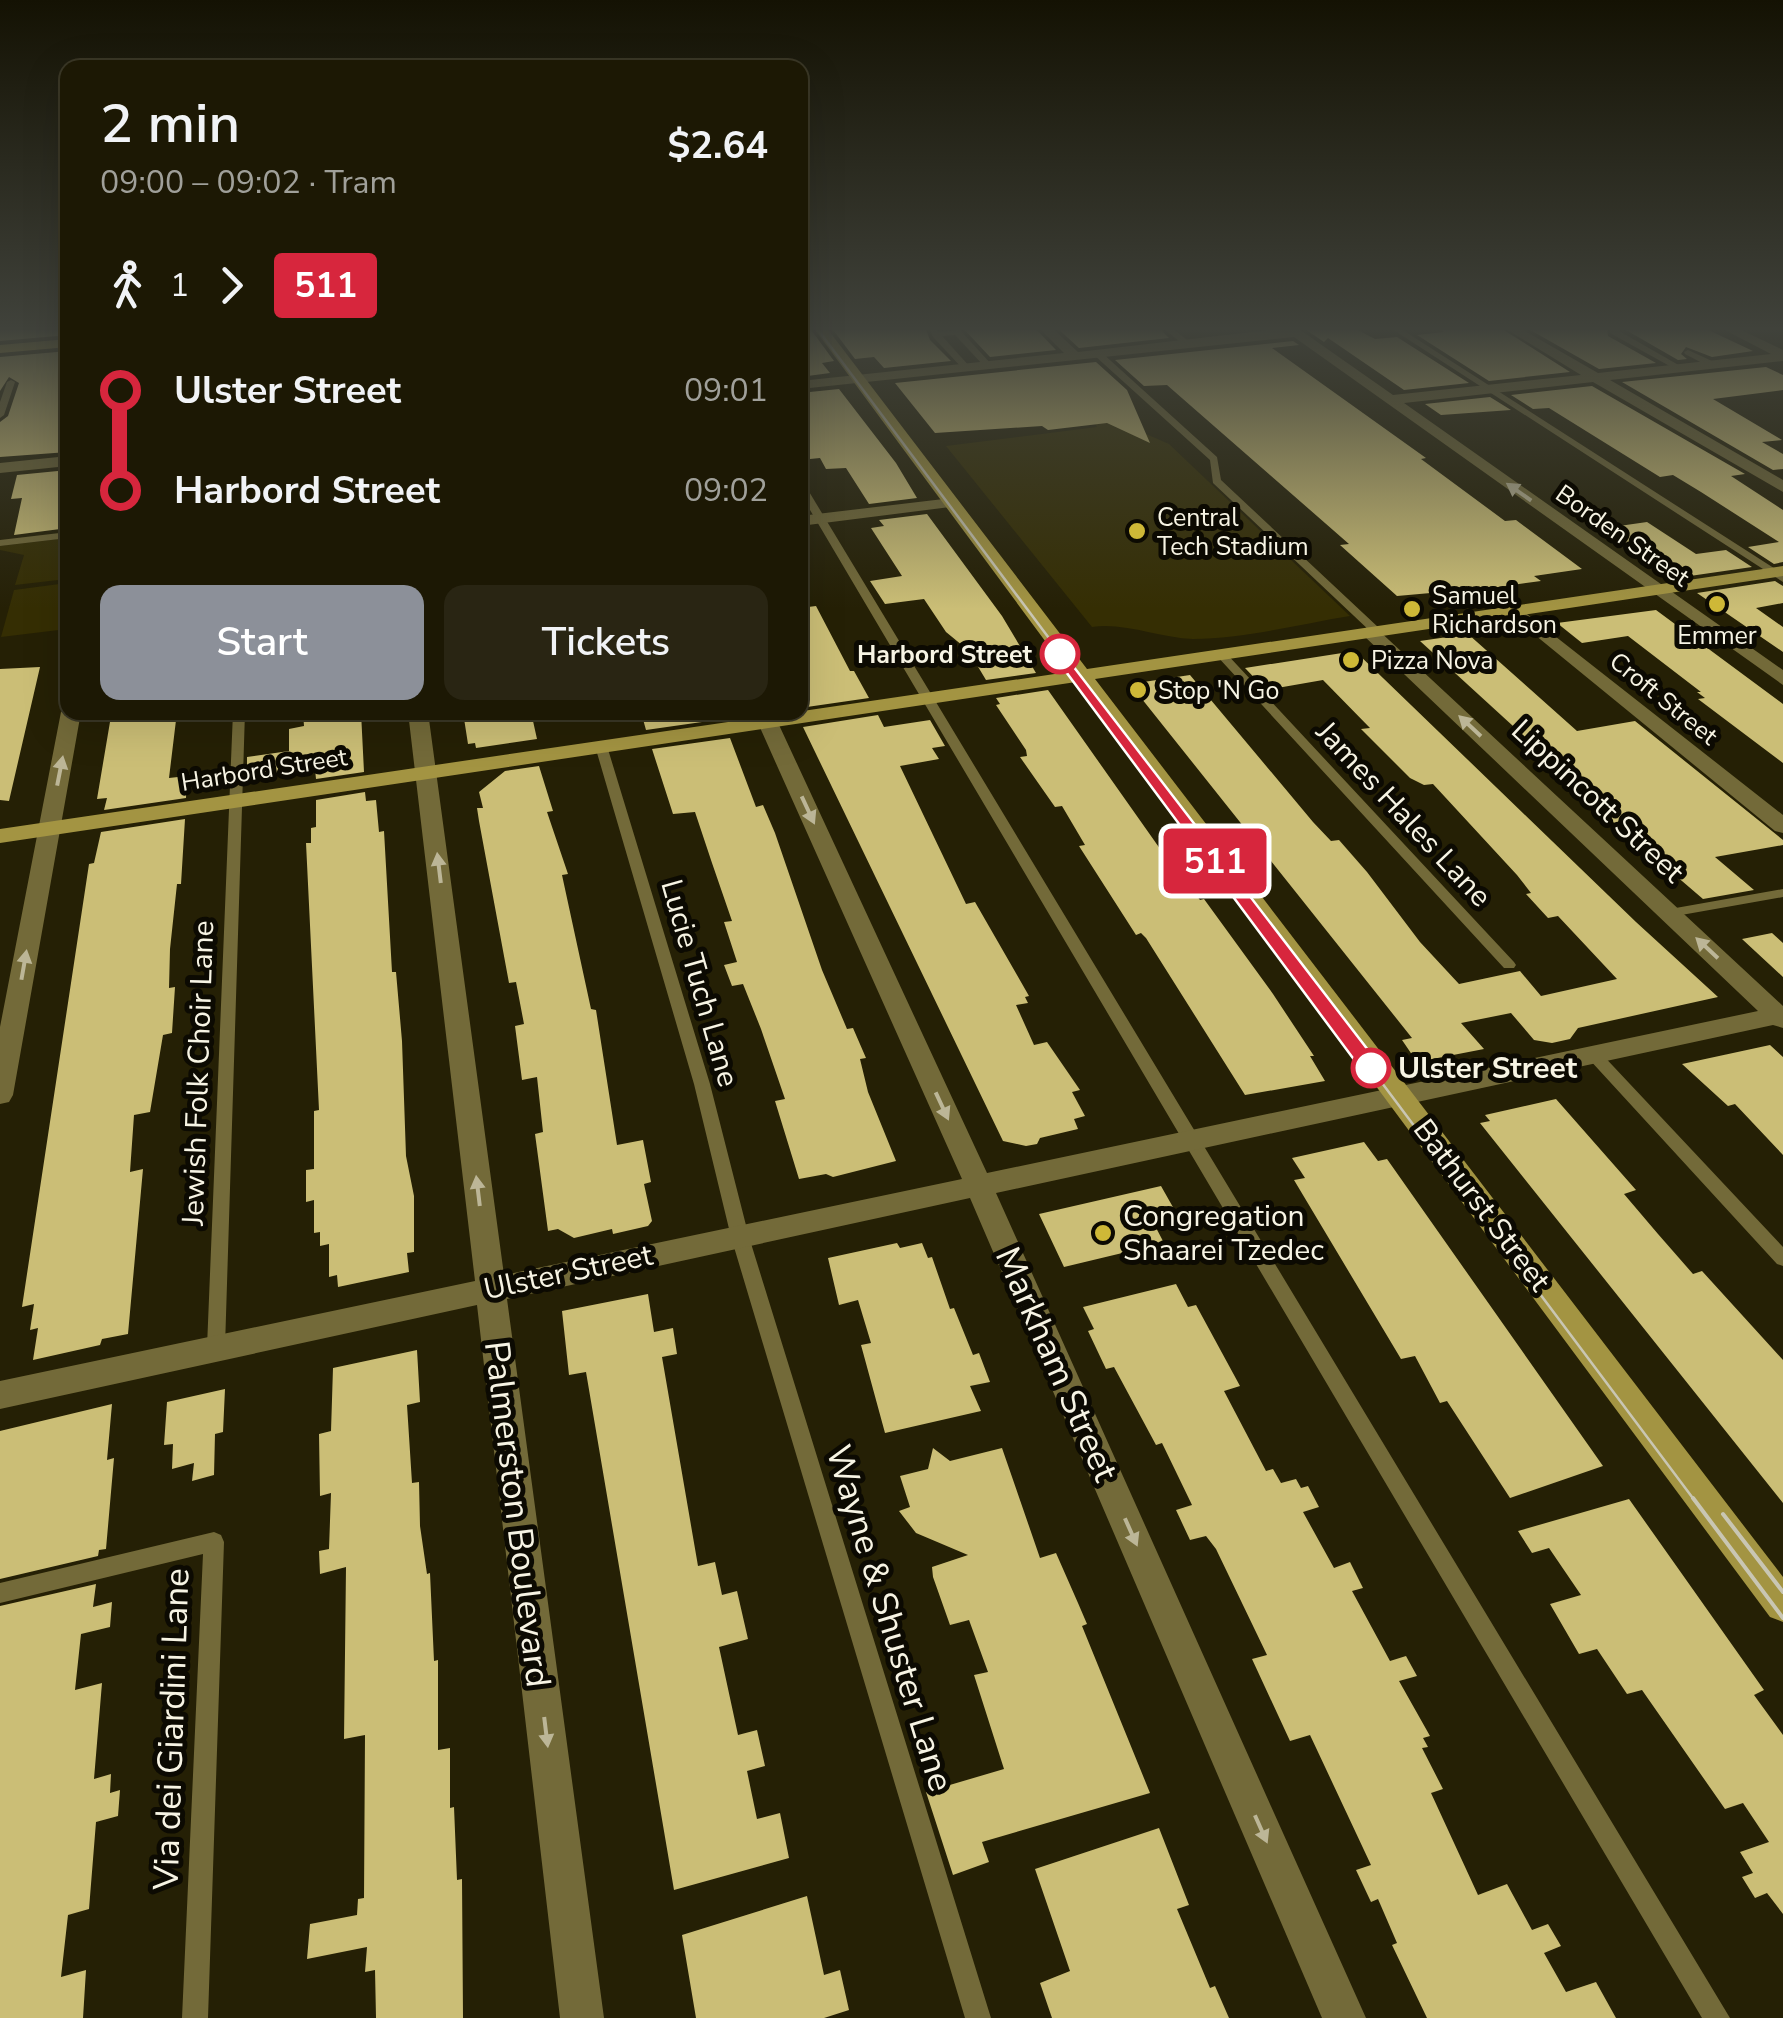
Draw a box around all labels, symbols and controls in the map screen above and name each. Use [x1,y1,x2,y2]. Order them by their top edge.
text: 2 min [100,86,240,161]
text: $2.64 [667,120,768,171]
text: 09:00 – 09:02 · Tram [100,161,397,204]
icon: walk [100,258,155,313]
icon: forward [204,258,259,313]
text: 511 [294,262,357,309]
text: 1 [170,264,189,307]
text: Ulster Street [174,365,401,416]
text: 09:01 [684,369,768,412]
text: Harbord Street [174,465,440,516]
text: 09:02 [684,469,768,512]
street label: Borden Street [1549,477,1696,595]
one-way arrow [1506,482,1533,502]
place label: Central Tech Stadium [1157,501,1309,564]
marker: Central Tech Stadium [1126,520,1148,542]
place label: Samuel Richardson [1432,579,1557,642]
button: Start [100,585,424,700]
button: Tickets [444,585,768,700]
marker: Emmer [1706,593,1728,615]
marker: Samuel Richardson [1401,598,1423,620]
place label: Emmer [1677,619,1757,653]
marker: Harbord Street [1041,635,1079,673]
place label: Harbord Street [857,638,1032,672]
place label: Pizza Nova [1371,644,1493,678]
street label: Croft Street [1602,644,1725,753]
marker: Pizza Nova [1340,649,1362,671]
place label: Stop 'N Go [1158,674,1279,708]
marker: Stop 'N Go [1127,679,1149,701]
street label: Lippincott Street [1502,710,1693,893]
street label: James Hales Lane [1306,712,1501,916]
one-way arrow [1459,715,1483,738]
street label: Harbord Street [179,740,350,800]
one-way arrow [52,755,68,786]
one-way arrow [799,796,816,825]
line badge: 511 [1158,828,1272,894]
text: 511 [1183,838,1247,885]
one-way arrow [431,852,447,884]
street label: Lucie Tuch Lane [650,875,749,1092]
street label: Jewish Folk Choir Lane [173,920,224,1227]
one-way arrow [1696,937,1720,960]
one-way arrow [17,949,32,980]
place label: Ulster Street [1398,1048,1578,1089]
marker: Ulster Street [1352,1049,1390,1087]
one-way arrow [934,1091,951,1120]
street label: Bathurst Street [1403,1111,1560,1300]
one-way arrow [470,1175,486,1206]
place label: Congregation Shaarei Tzedec [1123,1196,1324,1271]
marker: Congregation Shaarei Tzedec [1092,1222,1114,1244]
street label: Ulster Street [480,1235,657,1310]
street label: Markham Street [984,1240,1129,1489]
street label: Palmerston Boulevard [473,1338,562,1690]
street label: Wayne & Shuster Lane [814,1439,965,1797]
one-way arrow [1122,1518,1139,1547]
street label: Via dei Giardini Lane [142,1567,201,1892]
one-way arrow [538,1716,554,1748]
one-way arrow [1253,1814,1269,1844]

